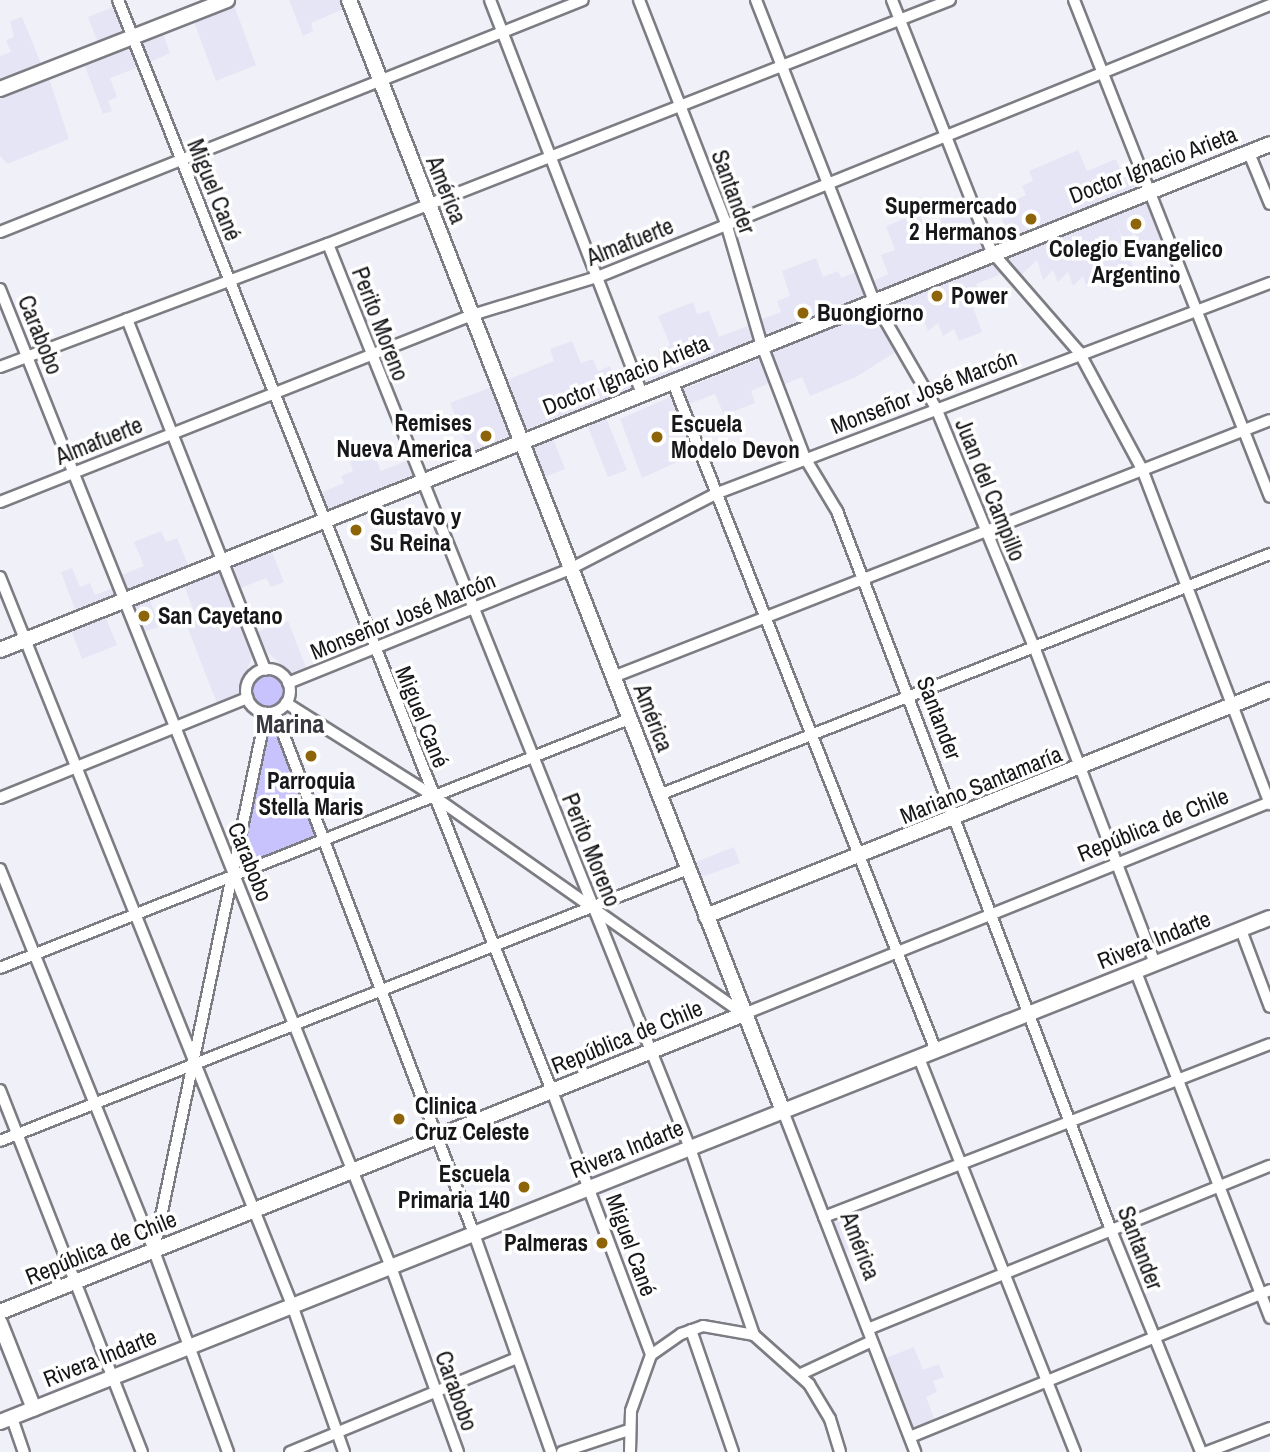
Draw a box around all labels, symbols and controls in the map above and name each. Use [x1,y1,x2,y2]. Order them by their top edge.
street label: Doctor Ignacio Arieta [1065,120,1241,210]
street label: Miguel Cané [181,135,247,245]
street label: Santander [705,146,761,238]
street label: América [420,152,472,228]
place label: Supermercado 2 Hermanos [885,192,1017,246]
marker: Supermercado 2 Hermanos [1023,211,1039,227]
street label: Almafuerte [583,212,677,272]
marker: Colegio Evangelico Argentino [1128,216,1144,232]
place label: Colegio Evangelico Argentino [1049,235,1223,289]
street label: Perito Moreno [346,263,414,385]
place label: Power [951,282,1008,310]
marker: Power [929,288,945,304]
street label: Carabobo [12,291,68,379]
place label: Buongiorno [817,299,924,327]
marker: Buongiorno [795,305,811,321]
street label: Doctor Ignacio Arieta [538,329,714,421]
street label: Monseñor José Marcón [827,344,1021,440]
place label: Remises Nueva America [336,409,472,463]
place label: Escuela Modelo Devon [671,410,800,464]
street label: Almafuerte [52,411,146,471]
street label: Juan del Campillo [949,415,1031,565]
marker: Remises Nueva America [478,428,494,444]
marker: Escuela Modelo Devon [649,429,665,445]
place label: Gustavo y Su Reina [370,503,461,557]
marker: Gustavo y Su Reina [348,522,364,538]
street label: Monseñor José Marcón [306,566,500,666]
place label: San Cayetano [158,602,283,630]
marker: San Cayetano [136,608,152,624]
street label: Miguel Cané [389,662,455,772]
street label: Santander [911,672,967,764]
street label: América [628,680,678,756]
district label: Marina [256,708,324,740]
street label: Mariano Santamaría [896,740,1066,830]
marker: Parroquia Stella Maris [303,748,319,764]
place label: Parroquia Stella Maris [259,767,363,821]
street label: República de Chile [1073,782,1233,868]
street label: Perito Moreno [556,789,626,911]
street label: Carabobo [222,818,278,906]
street label: Rivera Indarte [1093,905,1215,975]
street label: República de Chile [547,994,707,1080]
place label: Clinica Cruz Celeste [415,1092,529,1146]
marker: Clinica Cruz Celeste [389,1109,409,1129]
street label: Rivera Indarte [566,1114,688,1184]
place label: Escuela Primaria 140 [398,1160,510,1214]
marker: Escuela Primaria 140 [516,1179,532,1195]
street label: Miguel Cané [600,1190,662,1300]
street label: Santander [1112,1202,1168,1294]
street label: República de Chile [21,1205,181,1291]
street label: América [835,1208,885,1284]
place label: Palmeras [504,1229,588,1257]
marker: Palmeras [594,1235,610,1251]
street label: Rivera Indarte [39,1323,161,1393]
street label: Carabobo [429,1347,483,1435]

